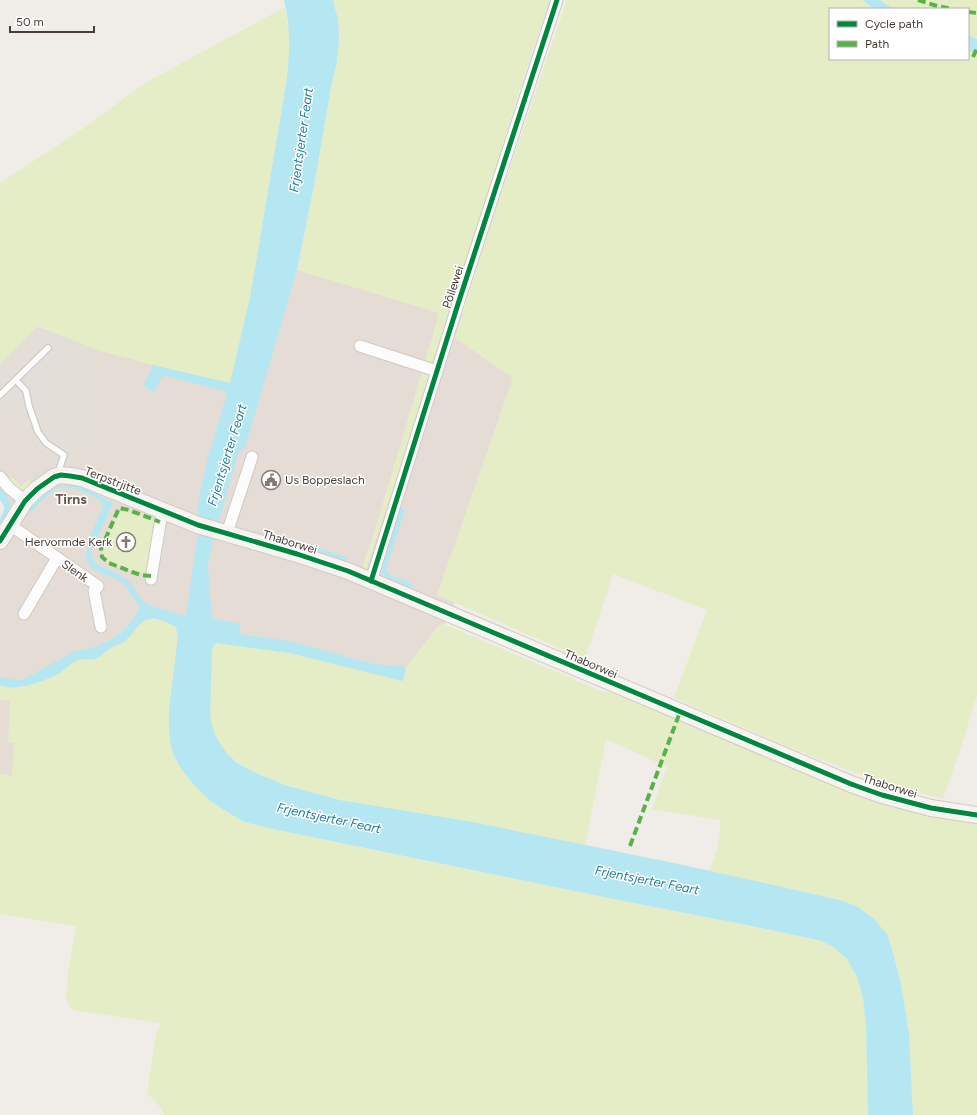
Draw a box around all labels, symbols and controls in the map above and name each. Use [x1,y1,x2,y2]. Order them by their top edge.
scale bar [10,8,94,34]
legend [829,8,969,60]
text: 50 m [16,15,44,29]
text: Cycle path [865,17,923,31]
text: Path [865,37,889,51]
water label: Frjentsjerter Feart [286,86,316,193]
street label: Pôllewei [440,264,466,310]
water label: Frjentsjerter Feart [204,401,250,508]
street label: Terpstrjitte [83,464,144,498]
public building icon: Us Boppeslach [260,469,282,491]
place label: Us Boppeslach [285,473,365,487]
district label: Tirns [55,491,87,508]
street label: Thaborwei [261,527,319,557]
church icon: Hervormde Kerk [115,531,137,553]
place label: Hervormde Kerk [25,535,112,549]
street label: Slenk [59,557,91,585]
street label: Thaborwei [562,647,620,681]
street label: Thaborwei [861,771,919,801]
water label: Frjentsjerter Feart [276,800,383,837]
water label: Frjentsjerter Feart [594,863,701,898]

